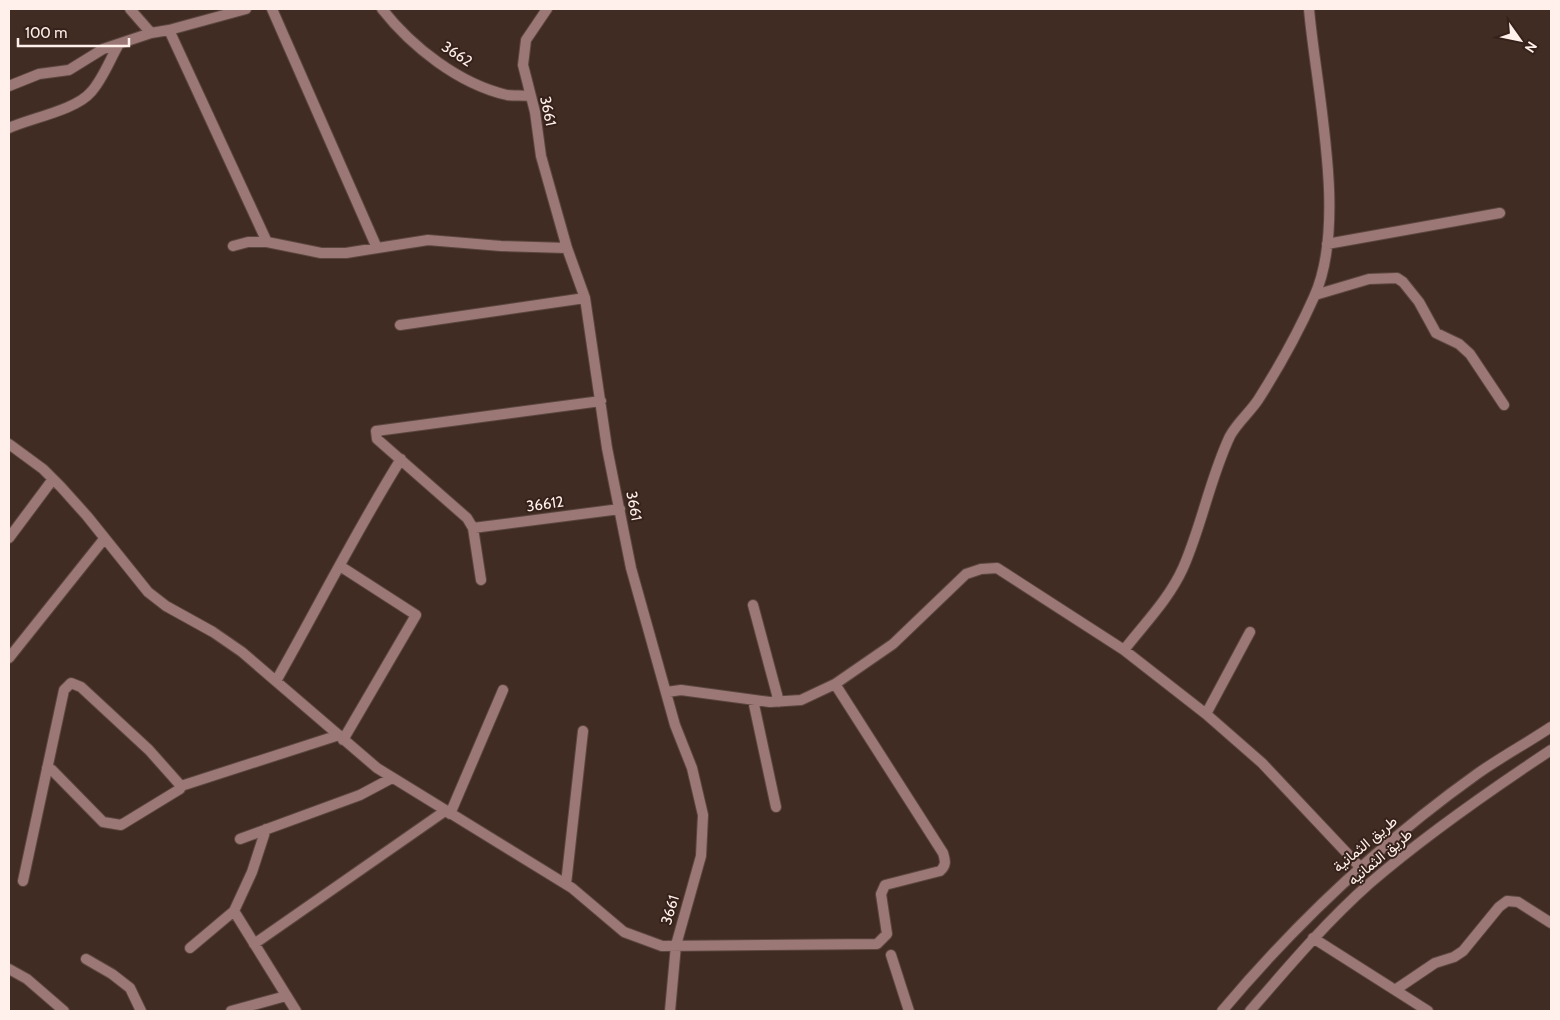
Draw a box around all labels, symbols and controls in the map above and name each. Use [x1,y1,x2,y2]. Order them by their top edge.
scale bar [18,15,129,47]
north arrow [1495,15,1545,65]
text: 100 m [25,24,67,42]
street label: 3662 [438,37,476,71]
text: N [1521,38,1541,56]
street label: 3661 [536,94,560,128]
street label: 3661 [622,490,646,522]
street label: 36612 [525,492,565,516]
street label: طريق الثمانية [1329,812,1402,877]
street label: طريق الثمانيه [1344,825,1417,890]
street label: 3661 [657,893,683,927]

